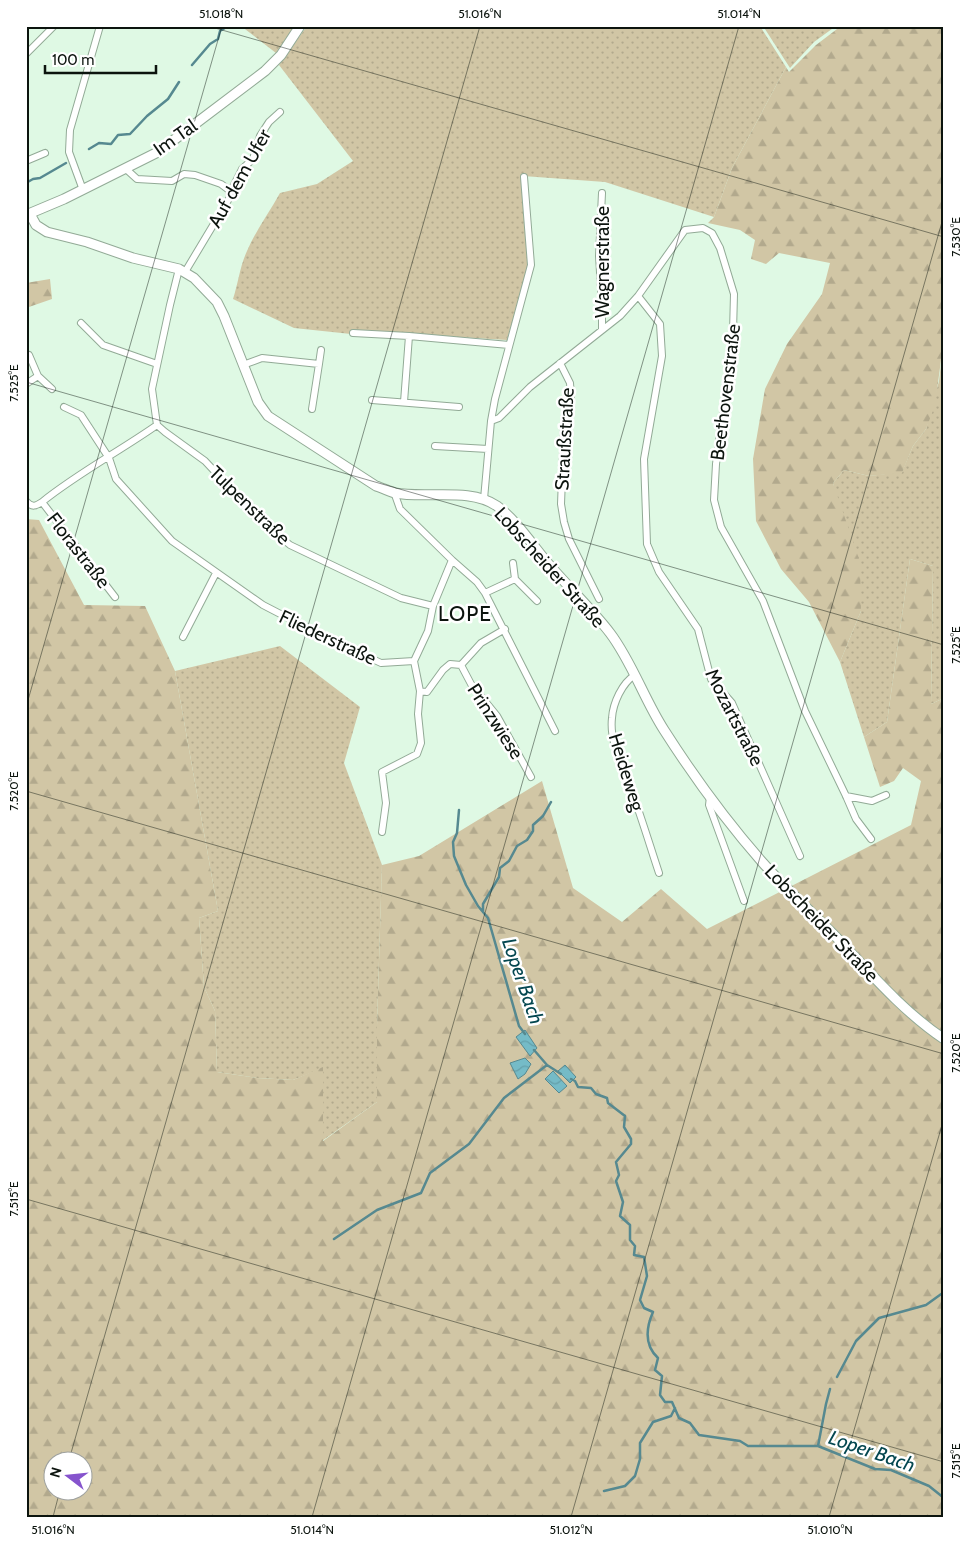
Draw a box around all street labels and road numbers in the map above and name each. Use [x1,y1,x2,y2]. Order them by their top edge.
street label: Im Tal [149,114,202,161]
street label: Auf dem Ufer [203,125,276,231]
street label: Wagnerstraße [591,206,614,318]
street label: Beethovenstraße [706,322,745,462]
street label: Straußstraße [550,387,579,491]
street label: Tulpenstraße [204,461,295,550]
street label: Lobscheider Straße [489,502,610,633]
street label: Florastraße [42,508,115,593]
street label: Fliederstraße [276,605,380,670]
street label: Mozartstraße [700,665,769,770]
street label: Prinzwiese [463,679,529,764]
street label: Heideweg [604,731,649,814]
street label: Lobscheider Straße [760,860,884,987]

